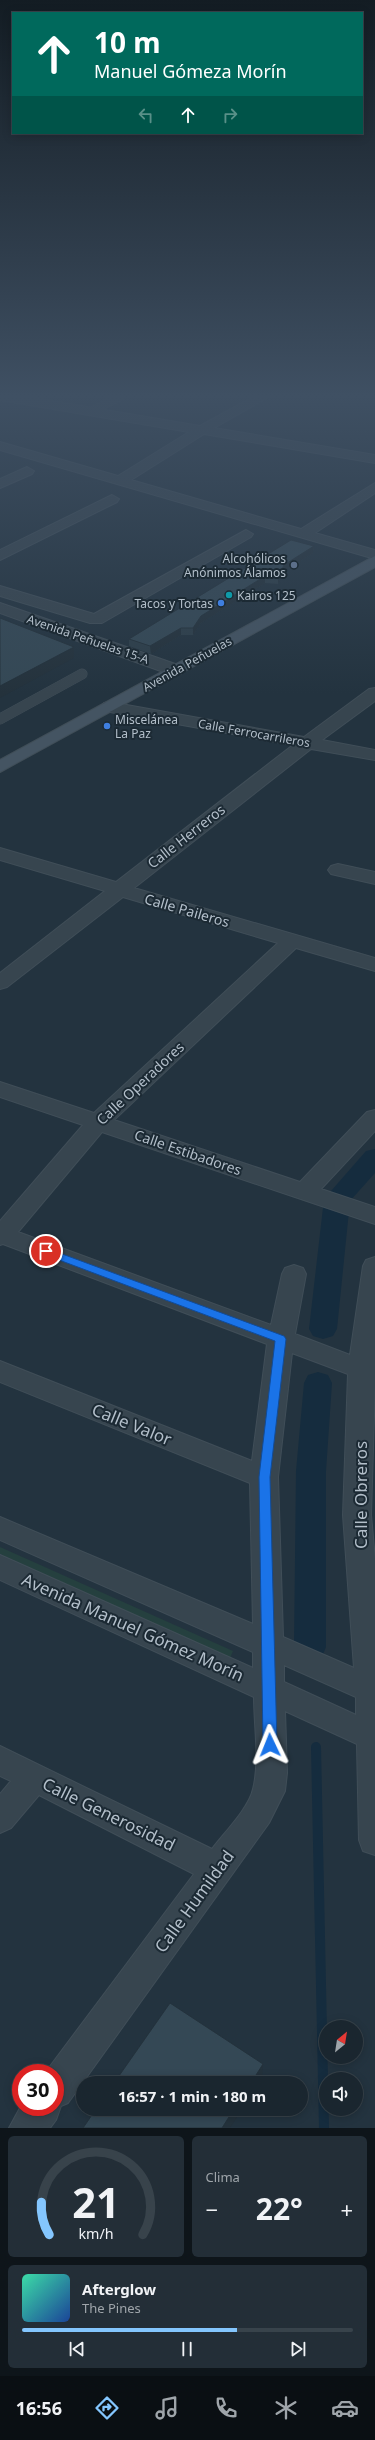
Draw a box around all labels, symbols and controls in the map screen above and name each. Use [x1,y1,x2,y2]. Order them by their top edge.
text: 10 m [94,23,161,61]
icon: ahead [28,28,80,80]
text: Manuel Gómeza Morín [94,59,287,83]
icon: left [135,104,157,126]
icon: ahead [177,104,199,126]
icon: right [219,104,241,126]
place label: Alcohólicos Anónimos Álamos [184,550,286,581]
marker: Alcohólicos Anónimos Álamos [289,560,299,570]
place label: Kairos 125 [237,587,296,604]
marker: Kairos 125 [224,590,234,600]
place label: Tacos y Tortas [135,595,213,612]
marker: Tacos y Tortas [216,598,226,608]
street label: Avenida Peñuelas 15-A [25,610,152,668]
street label: Avenida Peñuelas [139,632,235,696]
place label: Miscelánea La Paz [115,711,178,742]
street label: Calle Ferrocarrileros [197,715,312,751]
marker: Miscelánea La Paz [102,721,112,731]
street label: Calle Herreros [143,800,229,872]
street label: Calle Paileros [142,889,232,931]
street label: Calle Operadores [92,1037,188,1129]
street label: Calle Estibadores [132,1125,244,1179]
pin [29,1234,63,1268]
icon: arrive [35,1240,57,1262]
street label: Calle Valor [89,1398,175,1450]
street label: Calle Obreros [349,1441,372,1549]
street label: Avenida Manuel Gómez Morín [18,1568,248,1686]
position arrow [249,1724,291,1766]
street label: Calle Generosidad [39,1772,179,1856]
street label: Calle Humildad [149,1845,239,1957]
north arrow [319,2020,363,2064]
map controls [319,2020,363,2116]
speed limit sign: 30 [12,2064,64,2116]
button: sound [319,2072,363,2116]
text: 16:57 · 1 min · 180 m [118,2086,266,2106]
text: Clima [206,2168,240,2186]
text: 21 [72,2173,120,2229]
text: 22° [256,2188,303,2229]
text: − [206,2194,218,2224]
text: + [340,2194,353,2224]
text: km/h [78,2223,113,2242]
text: Afterglow [82,2279,156,2299]
text: The Pines [82,2299,141,2317]
icon: previous [66,2338,88,2360]
icon: pause [176,2338,198,2360]
icon: next [287,2338,309,2360]
icon: directions [93,2394,121,2422]
icon: music [153,2394,181,2422]
icon: phone [212,2394,240,2422]
icon: climate [272,2394,300,2422]
icon: car [331,2394,359,2422]
text: 16:56 [16,2396,62,2420]

